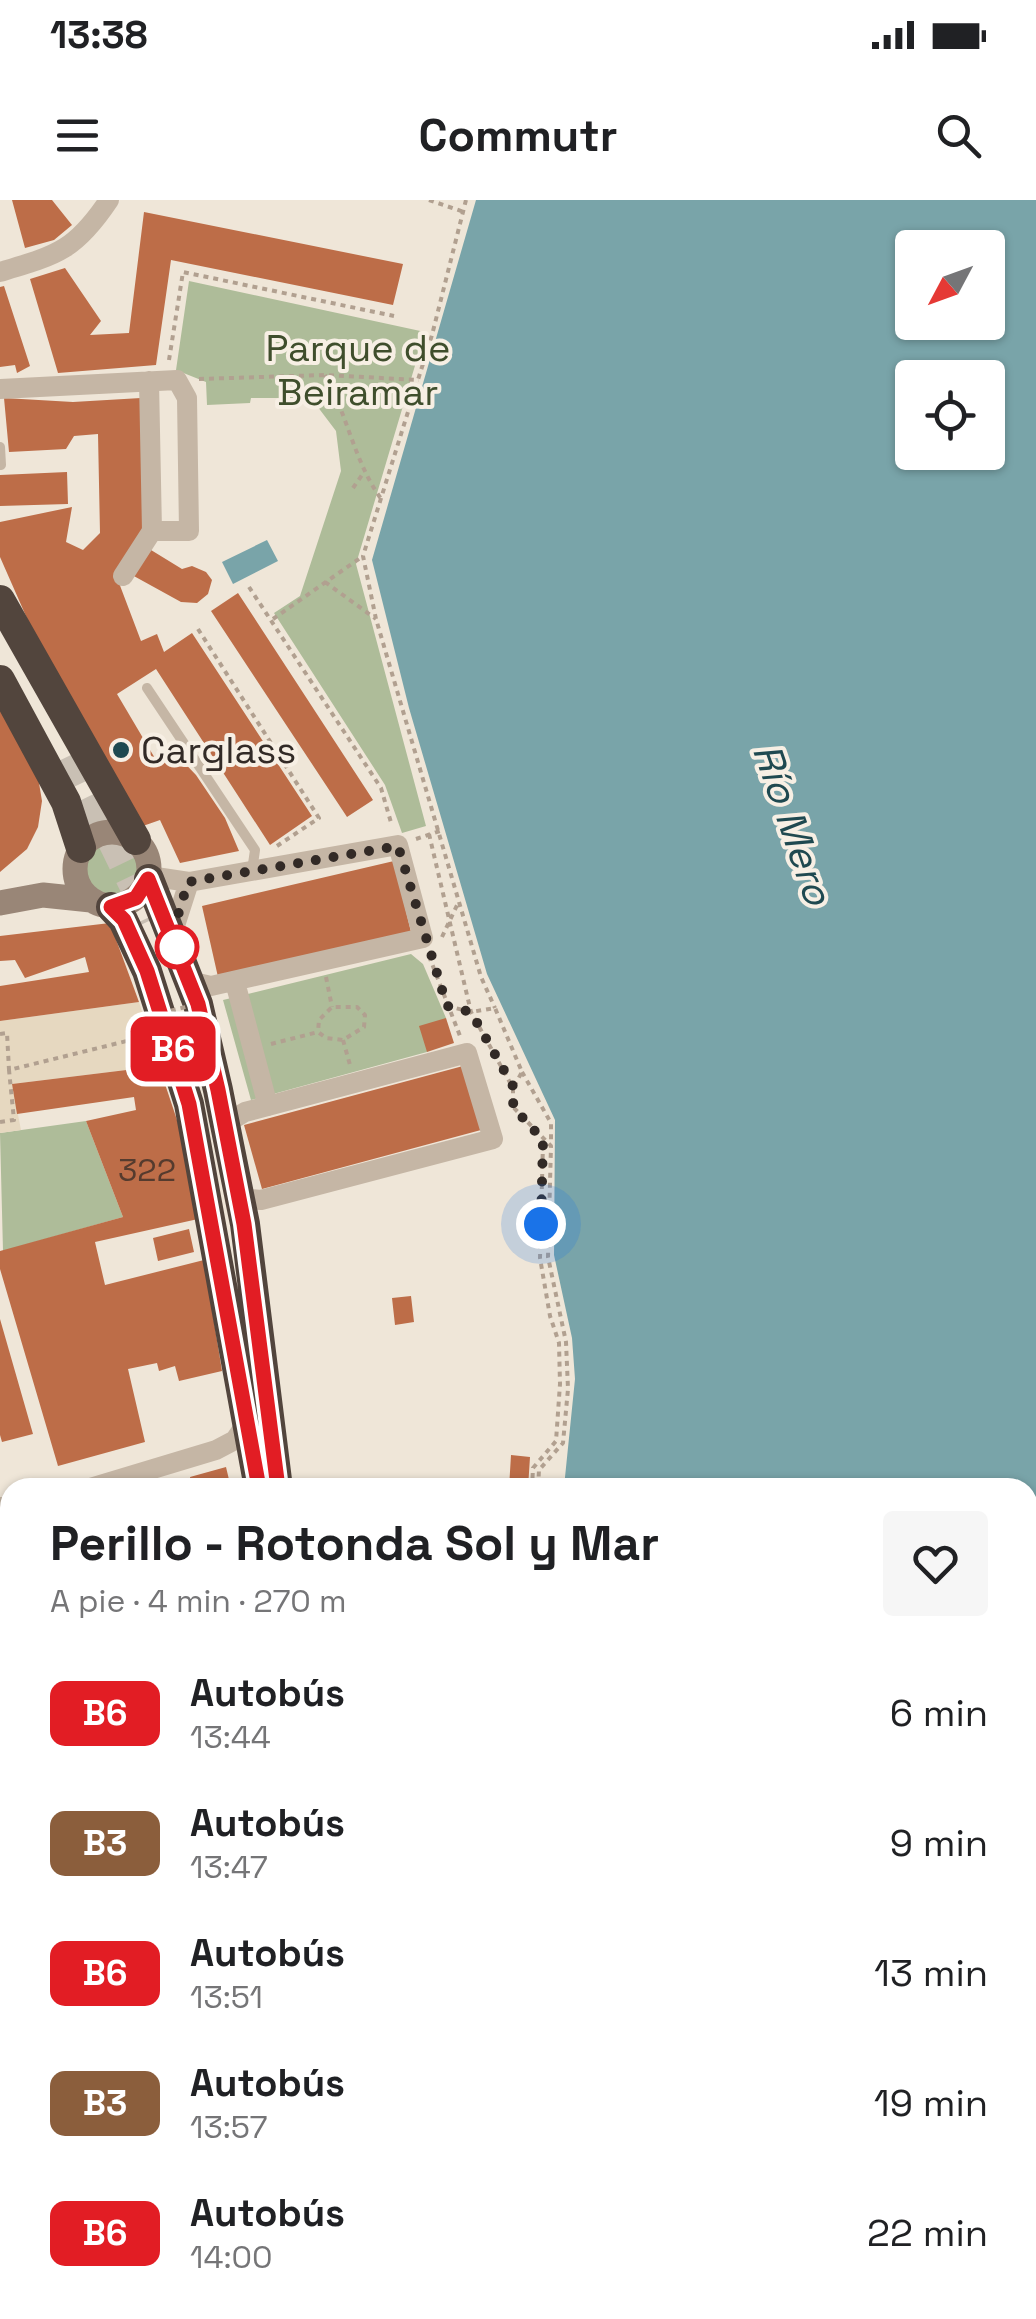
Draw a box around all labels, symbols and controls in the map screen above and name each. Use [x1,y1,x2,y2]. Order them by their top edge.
text: 13:38 [50,11,148,59]
text: Commutr [418,107,618,164]
icon: menu [50,108,105,163]
icon: search [931,108,986,163]
north arrow [895,230,1005,340]
map controls [895,230,1005,470]
park label: Parque de Beiramar [266,324,450,416]
button: locate [895,360,1005,470]
place label: Carglass [141,726,296,774]
water label: Río Mero [741,737,844,913]
marker: Carglass [110,739,132,761]
unlabelled marker [156,926,198,968]
line badge: B6 [128,1016,218,1082]
text: B6 [151,1027,195,1071]
house number: 322 [118,1150,176,1190]
your location [516,1199,566,1249]
button: heart [883,1511,988,1616]
text: Perillo - Rotonda Sol y Mar [50,1513,659,1574]
text: A pie · 4 min · 270 m [50,1581,347,1621]
text: Autobús [190,1669,345,1717]
text: 6 min [890,1689,988,1737]
text: B6 [83,1691,127,1735]
text: 13:44 [190,1717,271,1757]
text: Autobús [190,1799,345,1847]
text: 9 min [890,1819,988,1867]
text: B3 [83,1821,127,1865]
text: 13:47 [190,1847,268,1887]
text: Autobús [190,1929,345,1977]
text: 13 min [874,1949,988,1997]
text: B6 [83,1951,127,1995]
text: 13:51 [190,1977,263,2017]
text: Autobús [190,2059,345,2107]
text: 19 min [874,2079,988,2127]
text: B3 [83,2081,127,2125]
text: 13:57 [190,2107,268,2147]
text: Autobús [190,2189,345,2237]
text: 22 min [867,2209,988,2257]
text: B6 [83,2211,127,2255]
text: 14:00 [190,2237,273,2277]

